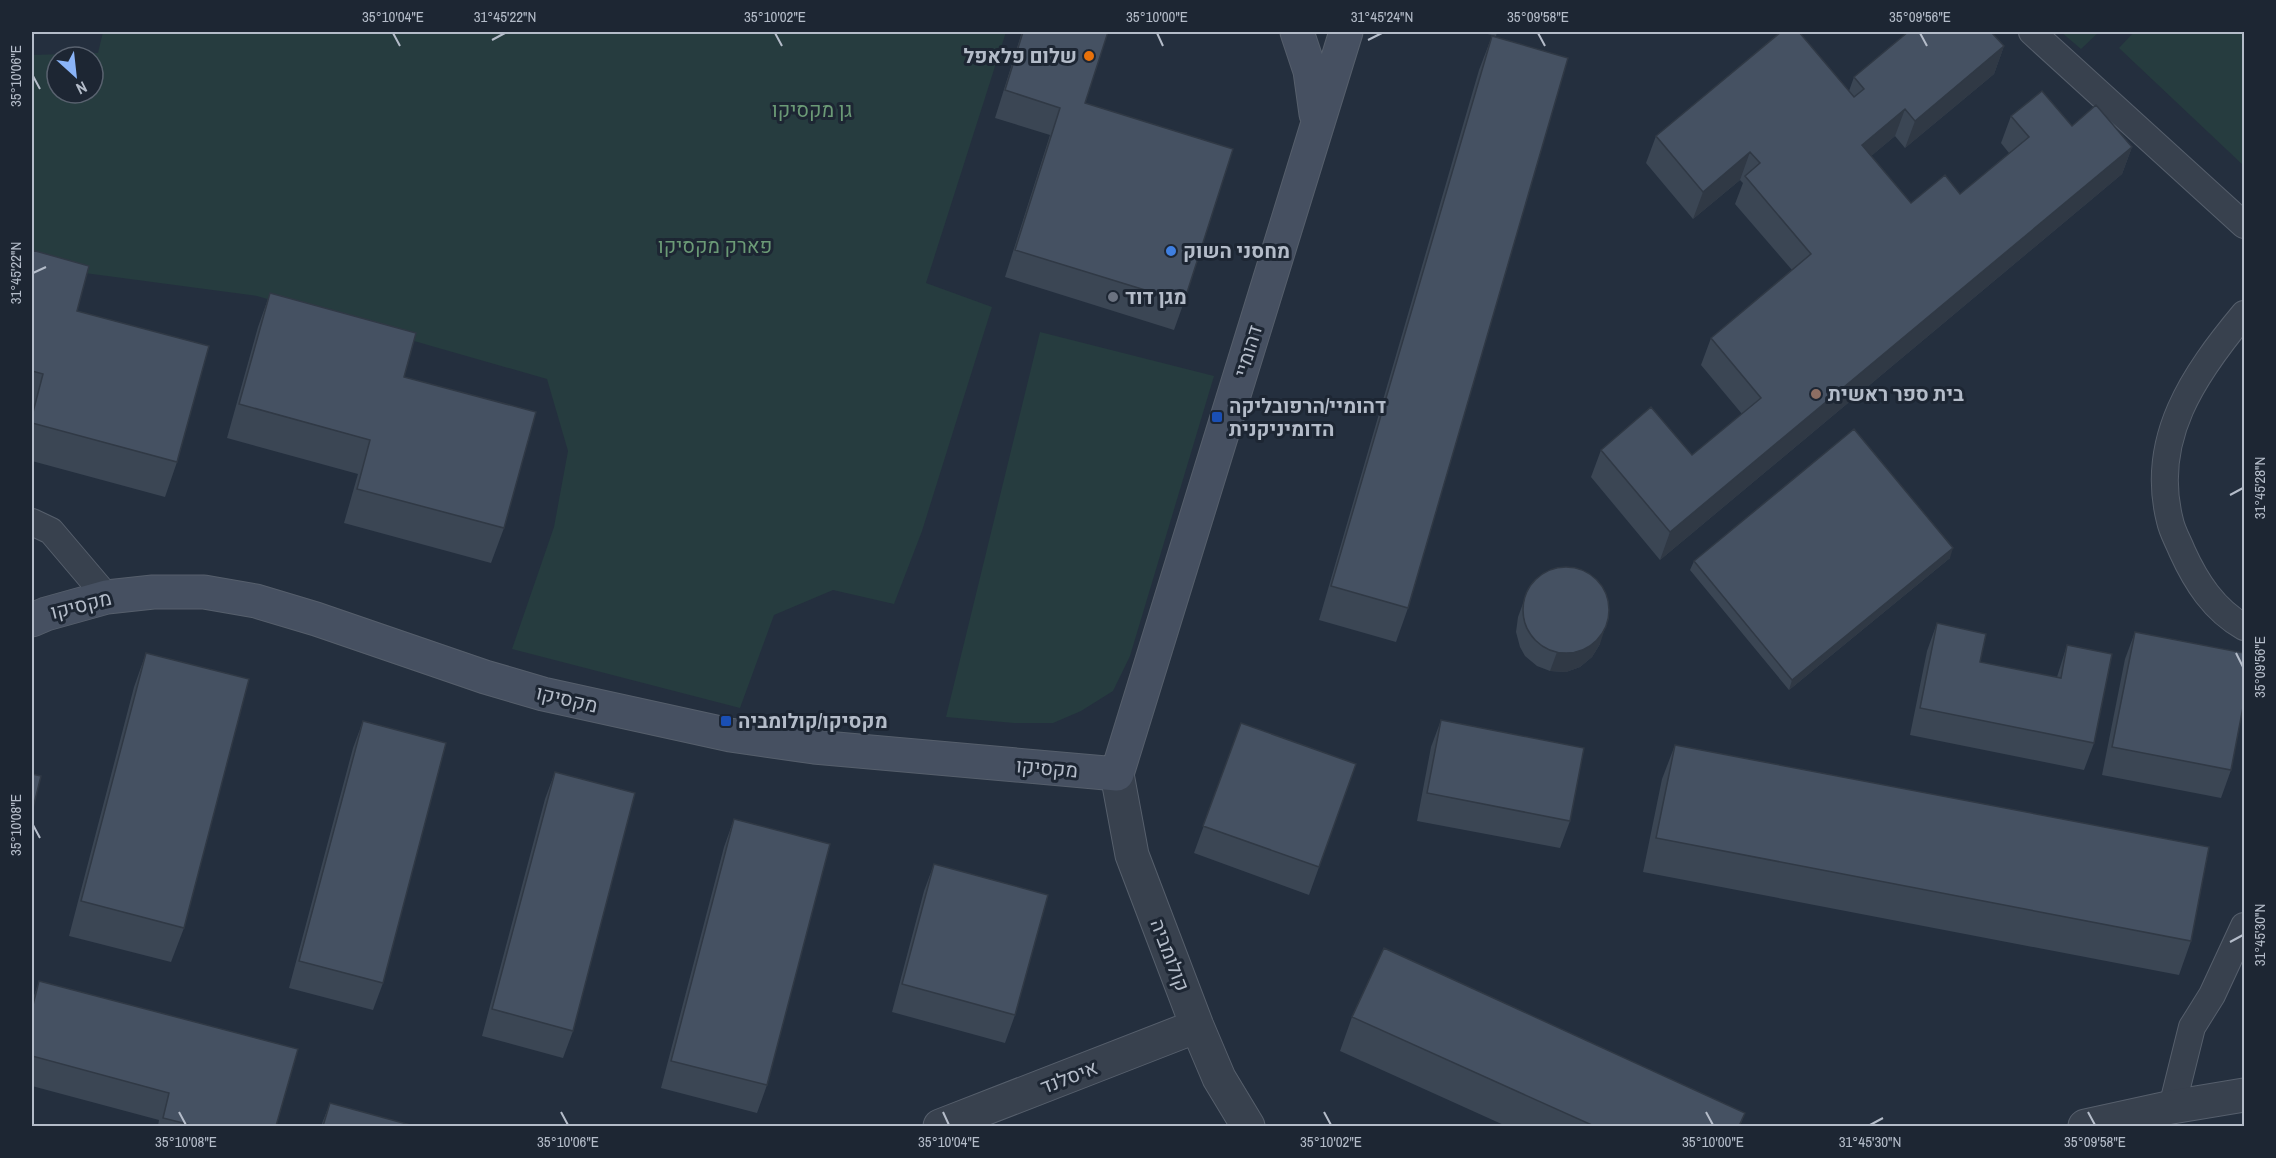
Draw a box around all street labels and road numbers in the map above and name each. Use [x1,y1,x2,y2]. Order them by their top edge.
street label: דהומיי [1227,322,1268,380]
street label: מקסיקו [47,584,114,625]
street label: מקסיקו [534,678,600,719]
street label: מקסיקו [1015,751,1079,784]
street label: קולומביה [1144,915,1197,995]
street label: איסלנד [1036,1053,1101,1100]

